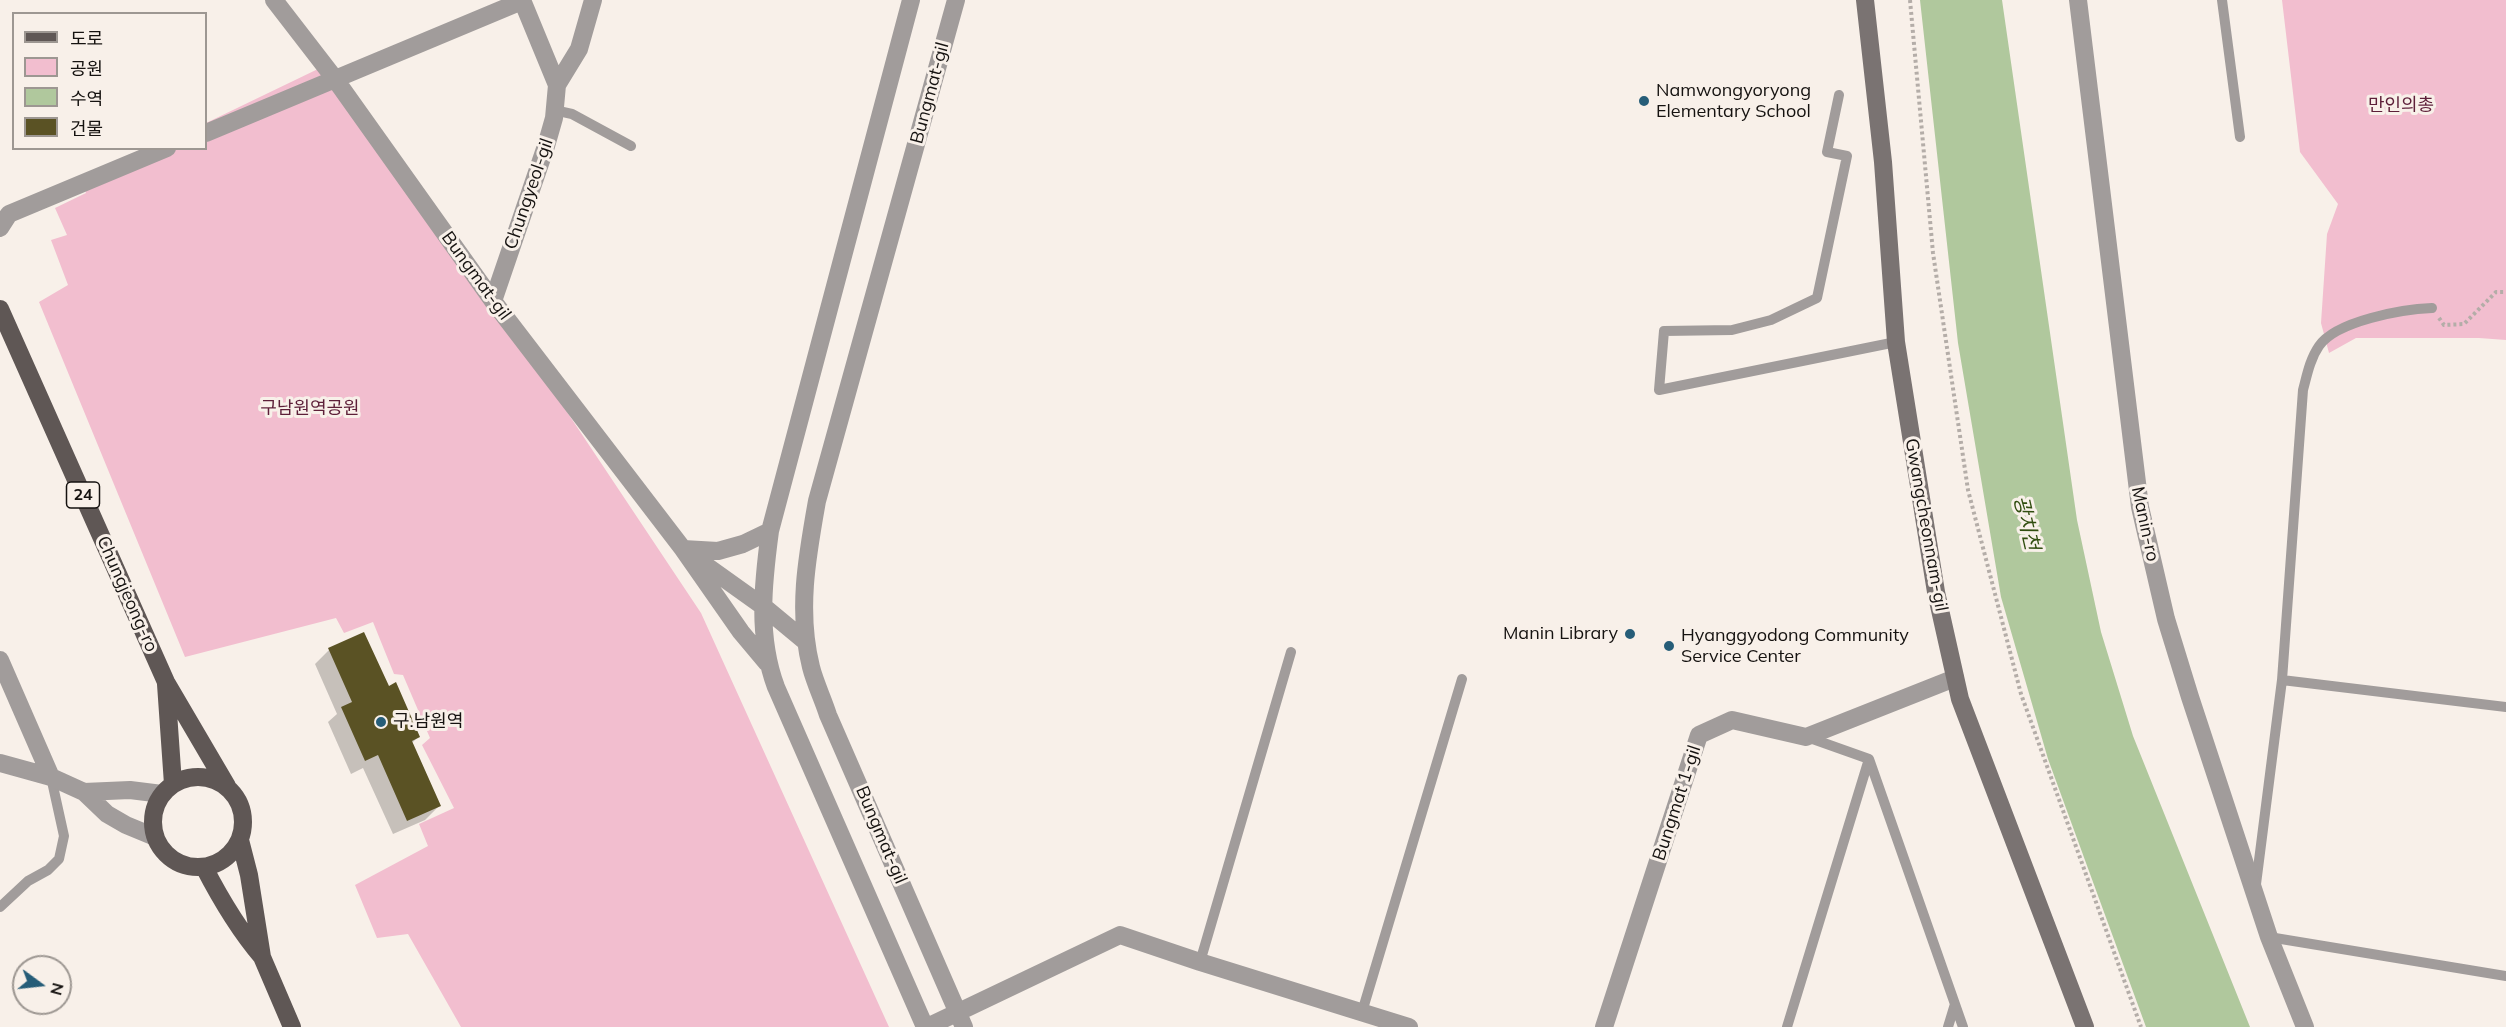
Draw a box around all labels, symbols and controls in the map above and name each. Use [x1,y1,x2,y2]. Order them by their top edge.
legend [12,12,207,150]
text: 도로 [70,27,103,50]
street label: Bungmat-gil [906,40,954,146]
text: 공원 [70,57,103,80]
place label: Namwongyoryong Elementary School [1656,80,1811,122]
text: 수역 [70,87,103,110]
marker: Namwongyoryong Elementary School [1637,94,1651,108]
park label: 만인의총 [2368,95,2434,117]
text: 건물 [70,117,103,140]
street label: Chungyeol-gil [500,136,558,252]
street label: Bungmat-gil [437,228,515,324]
park label: 구남원역공원 [260,398,360,420]
street label: Gwangcheonnam-gil [1900,437,1952,613]
road number: 24 [66,482,100,508]
street label: Manin-ro [2127,485,2163,563]
water label: 광치천 [2008,493,2044,553]
street label: Chungjeong-ro [92,533,162,655]
place label: Manin Library [1503,623,1618,645]
place label: Hyanggyodong Community Service Center [1681,625,1909,668]
marker: Manin Library [1623,627,1637,641]
marker: Hyanggyodong Community Service Center [1662,639,1676,653]
place label: 구.남원역 [393,711,463,733]
marker: 구.남원역 [374,715,388,729]
street label: Bungmat 1-gil [1648,743,1706,863]
street label: Bungmat-gil [851,783,911,887]
north arrow [12,955,72,1015]
text: N [46,981,69,998]

